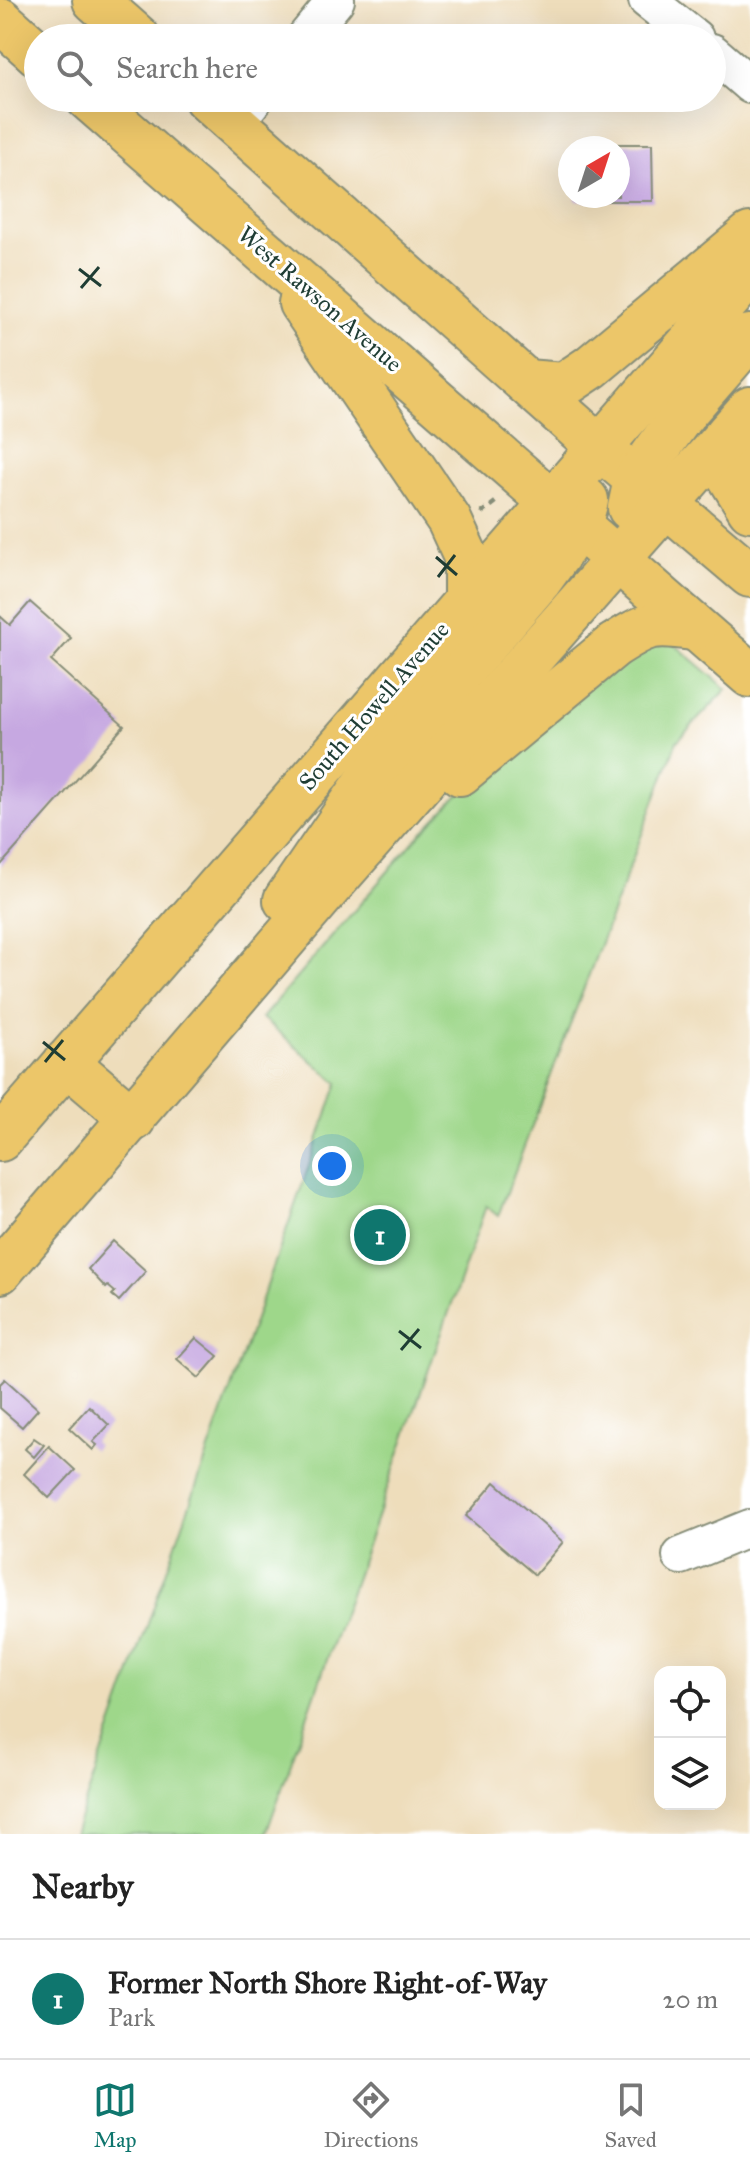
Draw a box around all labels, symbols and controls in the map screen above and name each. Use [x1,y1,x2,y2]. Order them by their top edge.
search box [24,24,726,112]
icon: search [52,46,96,90]
text: Search here [116,50,258,86]
north arrow [558,136,630,208]
street label: West Rawson Avenue [232,219,408,379]
street label: South Howell Avenue [292,615,456,797]
your location [312,1146,352,1186]
pin: 1 [354,1205,406,1265]
map controls [654,1666,726,1810]
button: locate [654,1666,726,1738]
button: layers [654,1738,726,1810]
text: Nearby [32,1866,134,1907]
text: Former North Shore Right-of-Way [108,1965,547,2001]
text: 1 [53,1983,63,2015]
text: 20 m [663,1983,718,2015]
text: Park [108,2001,155,2033]
tab: Map [93,2078,137,2153]
tab: Directions [323,2078,418,2153]
tab: Saved [605,2078,657,2153]

